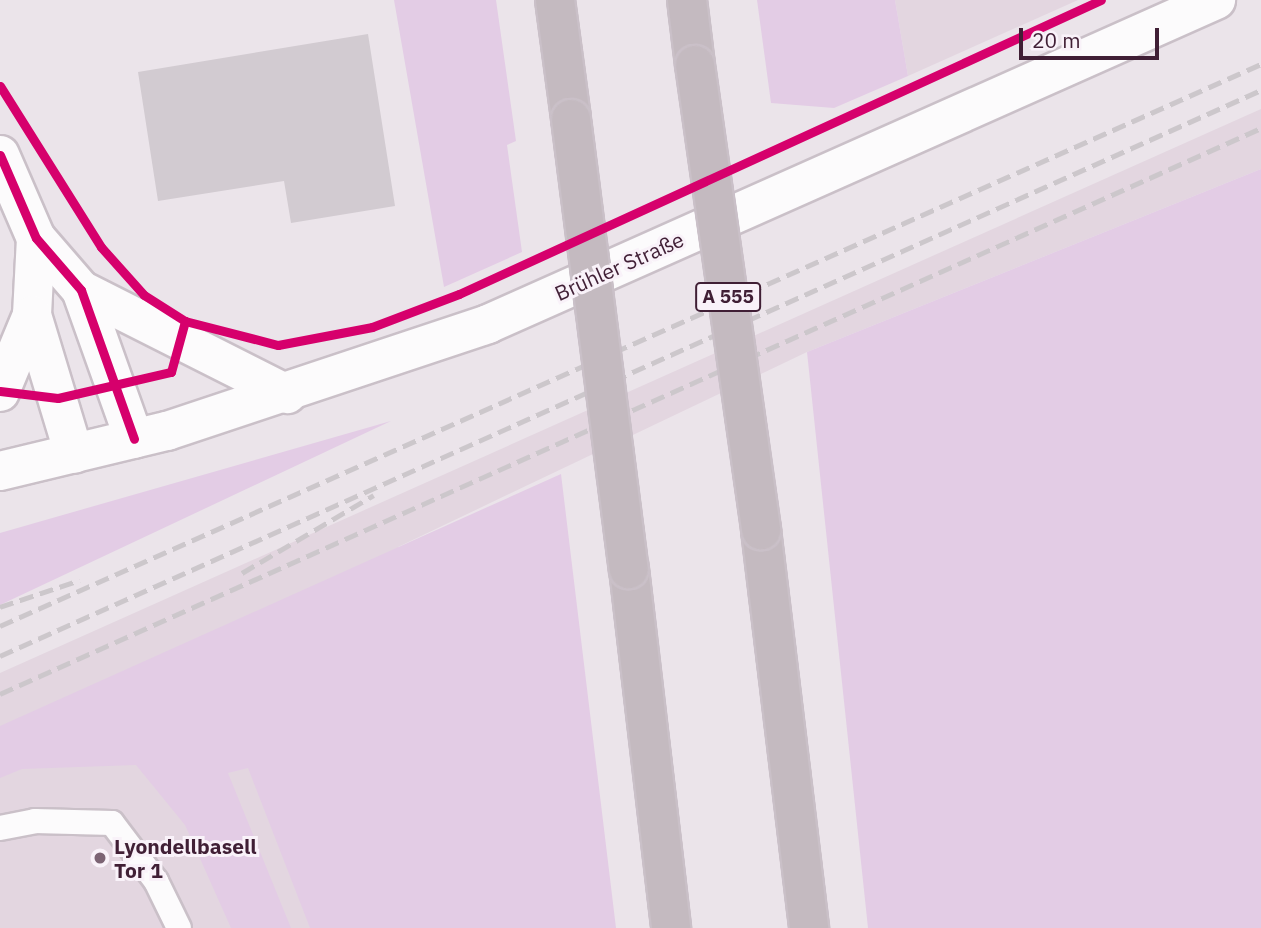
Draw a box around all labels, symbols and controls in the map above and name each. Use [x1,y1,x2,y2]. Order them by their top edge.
scale bar [1023,14,1163,58]
text: 20 m [1032,26,1081,54]
street label: Brühler Straße [551,226,687,306]
road number: A 555 [695,282,761,312]
place label: Lyondellbasell Tor 1 [114,833,257,883]
marker: Lyondellbasell Tor 1 [92,850,108,866]

